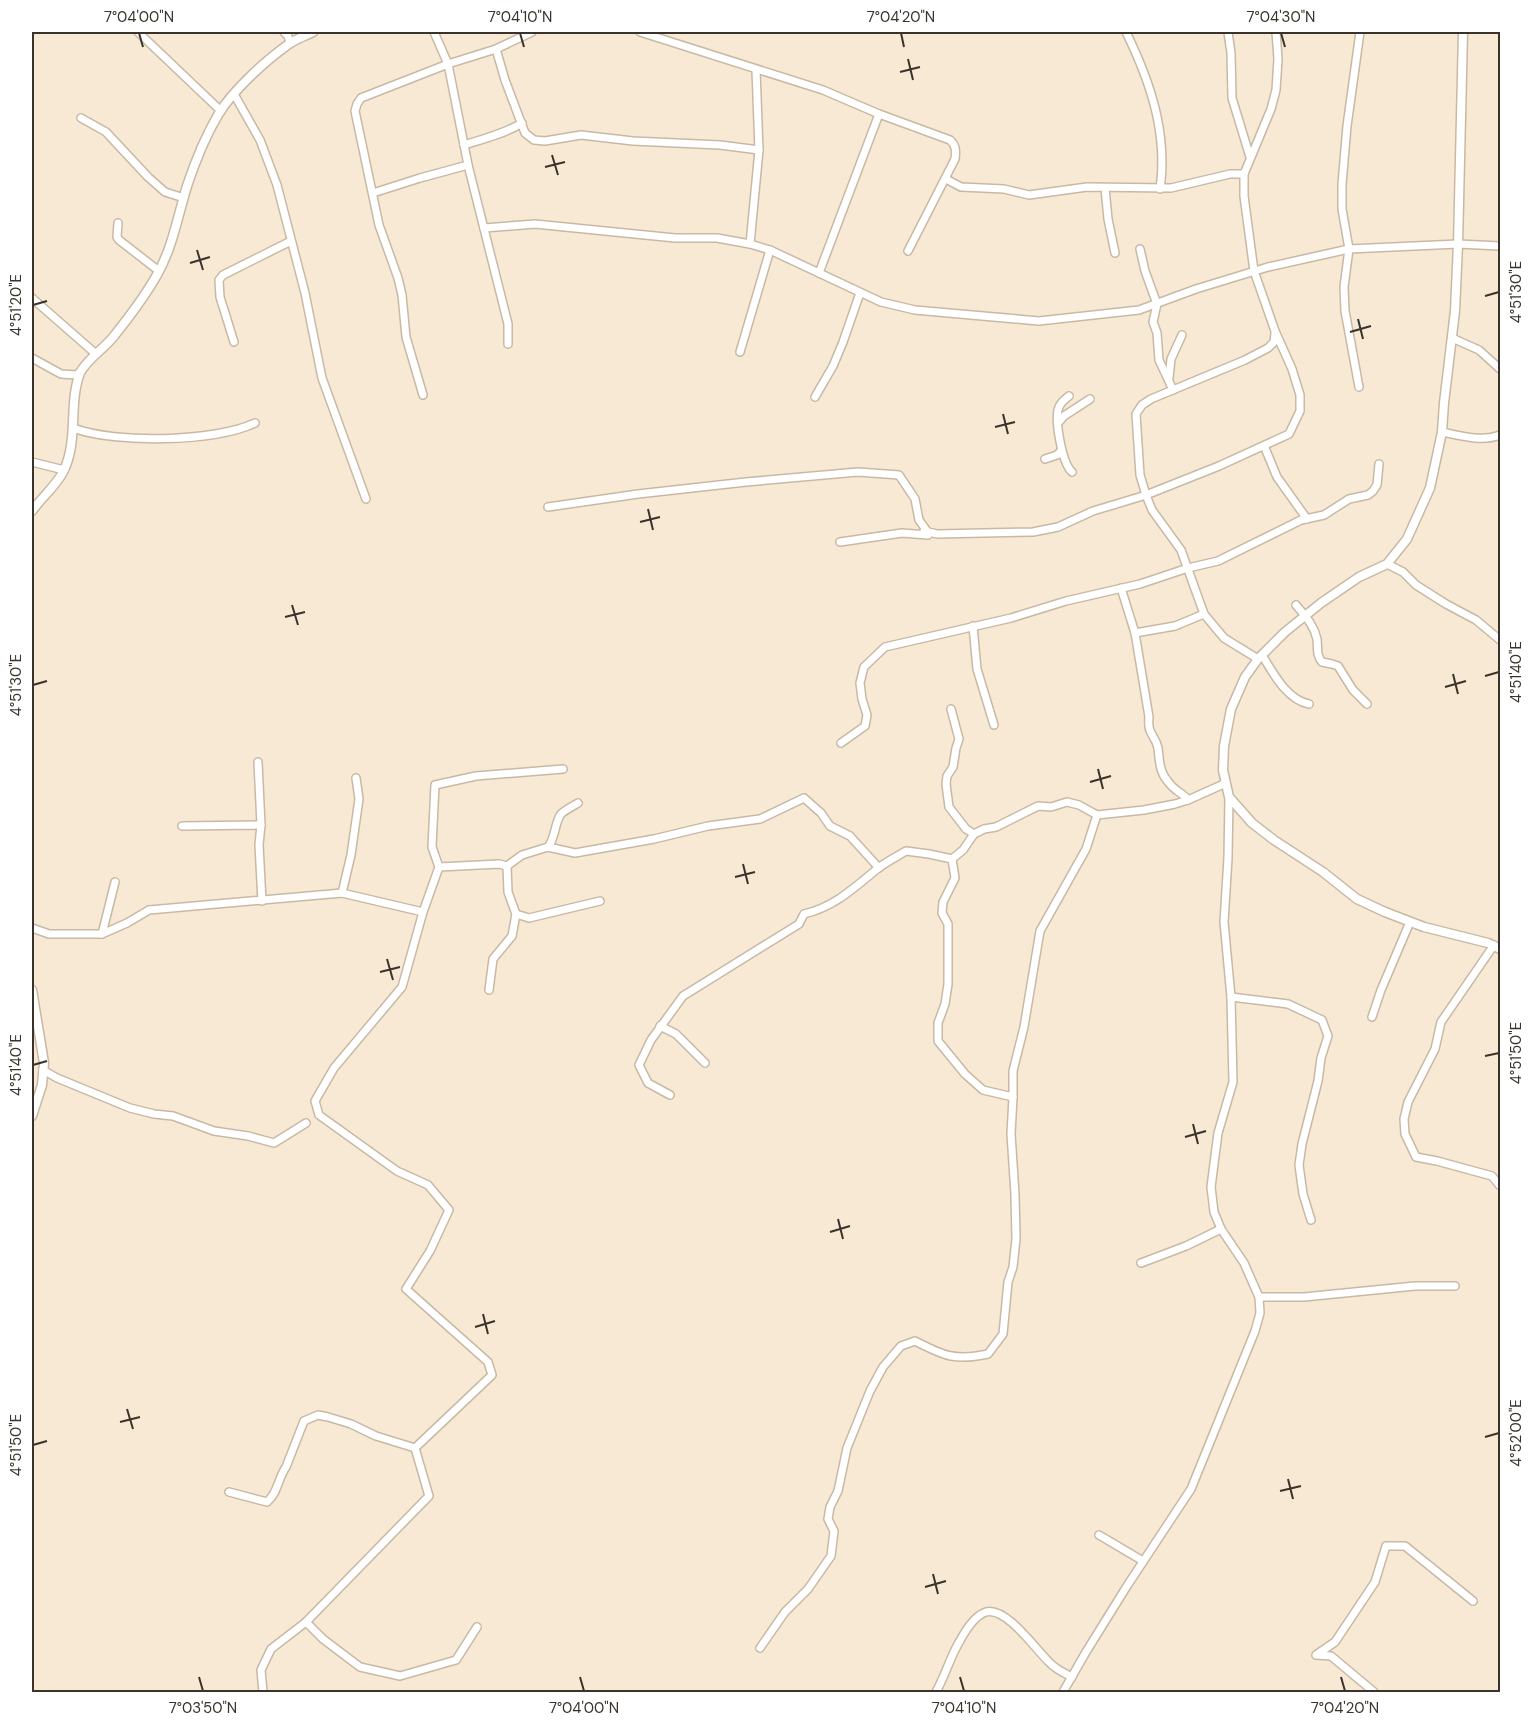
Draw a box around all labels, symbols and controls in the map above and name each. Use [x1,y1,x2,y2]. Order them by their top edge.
text: 7°04'00"N [104,7,174,27]
text: 7°04'10"N [488,7,552,27]
text: 7°04'20"N [867,7,935,27]
text: 7°04'30"N [1247,7,1315,27]
text: 4°51'30"E [1506,261,1526,323]
text: 4°51'20"E [6,274,26,336]
text: 4°51'40"E [1506,641,1526,703]
text: 4°51'30"E [6,654,26,716]
text: 4°51'50"E [1506,1022,1526,1084]
text: 4°51'40"E [6,1034,26,1096]
text: 4°52'00"E [1506,1399,1526,1467]
text: 4°51'50"E [6,1414,26,1476]
text: 7°03'50"N [169,1698,237,1718]
text: 7°04'00"N [549,1698,619,1718]
text: 7°04'10"N [932,1698,996,1718]
text: 7°04'20"N [1311,1698,1379,1718]

